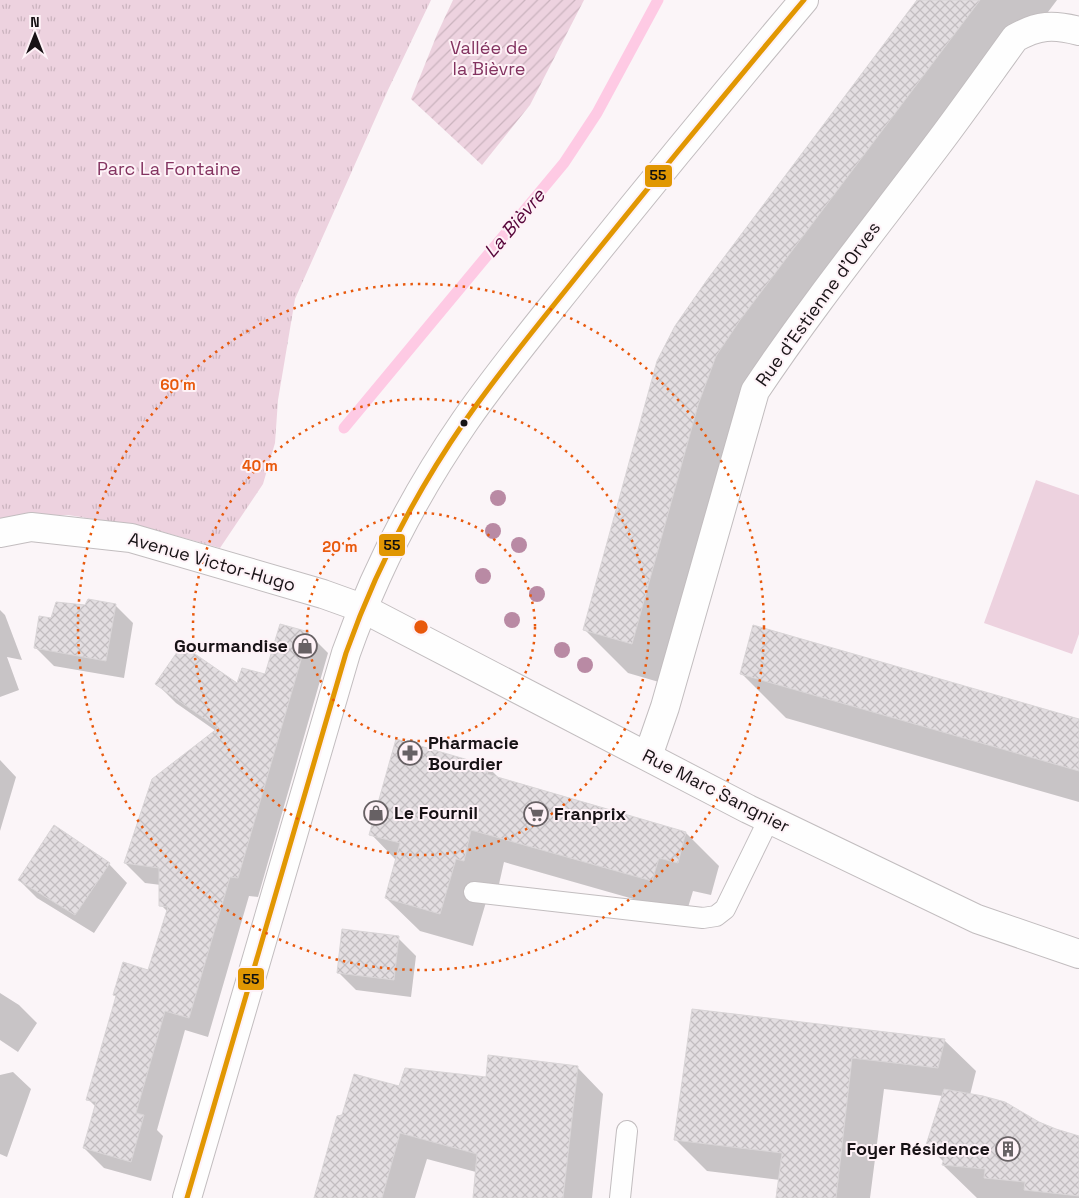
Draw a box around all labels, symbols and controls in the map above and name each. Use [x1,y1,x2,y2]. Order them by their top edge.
north arrow [10,10,60,60]
text: N [30,13,40,31]
park label: Vallée de la Bièvre [450,36,528,80]
park label: Parc La Fontaine [97,157,241,180]
line badge: 55 [644,164,673,188]
text: 55 [650,166,666,184]
water label: La Bièvre [478,183,551,263]
street label: Rue d'Estienne d'Orves [750,217,885,391]
text: 60 m [160,375,196,394]
unlabelled marker [459,418,469,428]
text: 40 m [242,456,278,475]
street label: Avenue Victor-Hugo [126,527,299,596]
line badge: 55 [378,533,406,557]
text: 55 [384,536,400,554]
text: 20 m [322,537,358,556]
centre of rings [412,618,430,636]
shop icon: Gourmandise [292,633,318,659]
place label: Gourmandise [174,634,288,657]
place label: Pharmacie Bourdier [428,731,519,775]
pharmacy icon: Pharmacie Bourdier [397,740,423,766]
street label: Rue Marc Sangnier [639,743,794,838]
shop icon: Le Fournil [363,800,389,826]
place label: Le Fournil [394,801,478,824]
supermarket icon: Franprix [523,801,549,827]
place label: Franprix [554,802,626,825]
line badge: 55 [237,967,265,991]
text: 55 [243,970,259,988]
building icon: Foyer Résidence [995,1136,1021,1162]
place label: Foyer Résidence [846,1137,990,1160]

